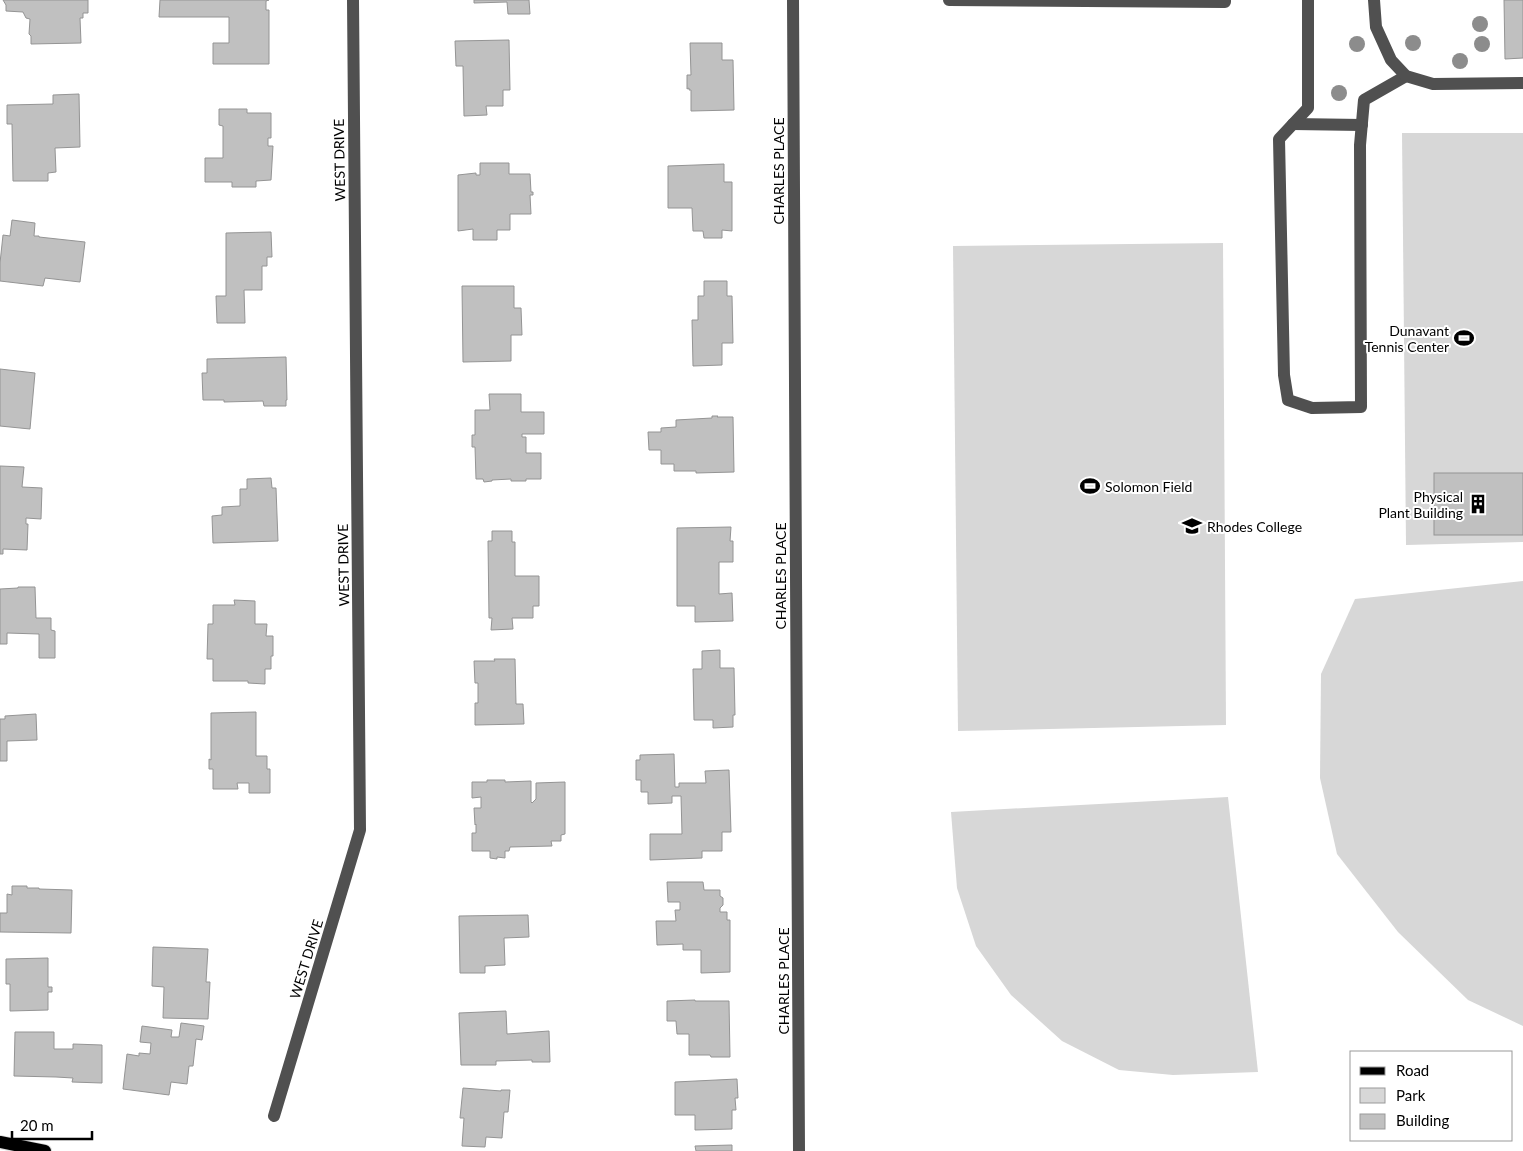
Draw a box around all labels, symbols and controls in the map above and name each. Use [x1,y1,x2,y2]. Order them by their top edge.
street label: CHARLES PLACE [770,118,787,225]
street label: WEST DRIVE [330,119,348,201]
place label: Dunavant Tennis Center [1365,322,1449,355]
sports icon: Dunavant Tennis Center [1453,327,1475,349]
sports icon: Solomon Field [1079,475,1101,497]
place label: Solomon Field [1105,478,1192,495]
place label: Physical Plant Building [1378,488,1463,521]
building icon: Physical Plant Building [1467,493,1489,515]
school or university icon: Rhodes College [1181,515,1203,537]
place label: Rhodes College [1207,518,1302,535]
street label: CHARLES PLACE [772,523,789,630]
street label: WEST DRIVE [334,524,352,606]
street label: WEST DRIVE [286,917,326,1001]
street label: CHARLES PLACE [775,928,792,1035]
legend [1350,1051,1513,1141]
text: Road [1396,1061,1429,1079]
text: Park [1396,1086,1426,1104]
scale bar [12,1108,92,1140]
text: Building [1396,1111,1449,1129]
text: 20 m [20,1116,54,1134]

